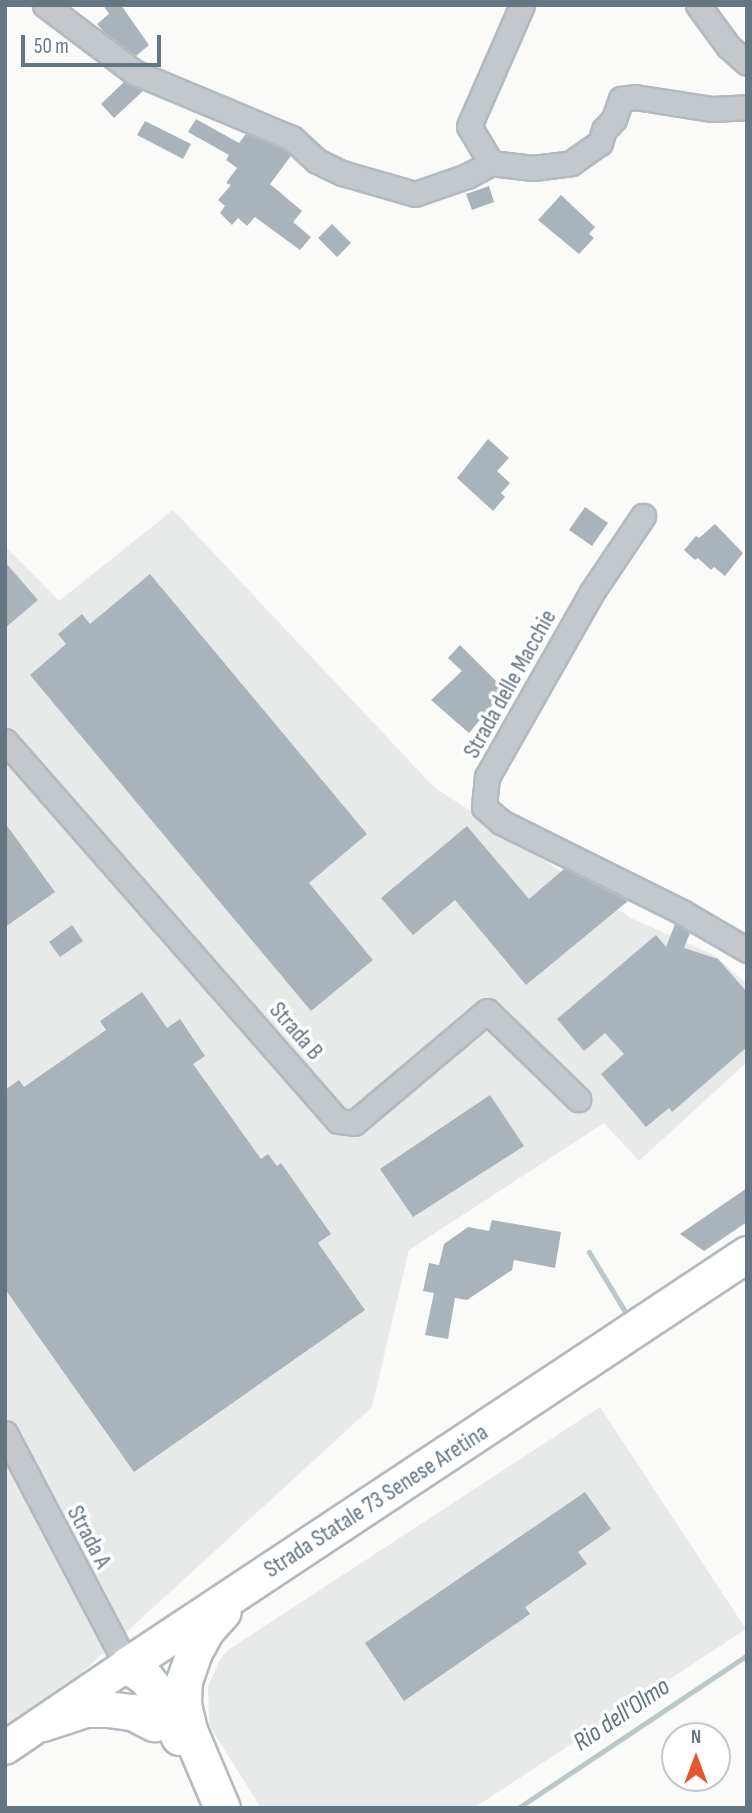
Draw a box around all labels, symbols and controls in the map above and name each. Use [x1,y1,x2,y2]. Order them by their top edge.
scale bar [24,21,164,65]
text: 50 m [34,34,69,59]
street label: Strada delle Macchie [457,605,563,763]
street label: Strada B [263,996,329,1066]
street label: Strada Statale 73 Senese Aretina [259,1418,493,1584]
street label: Strada A [61,1501,117,1573]
water label: Rio dell'Olmo [568,1671,676,1759]
north arrow [661,1722,731,1792]
text: N [691,1726,701,1749]

